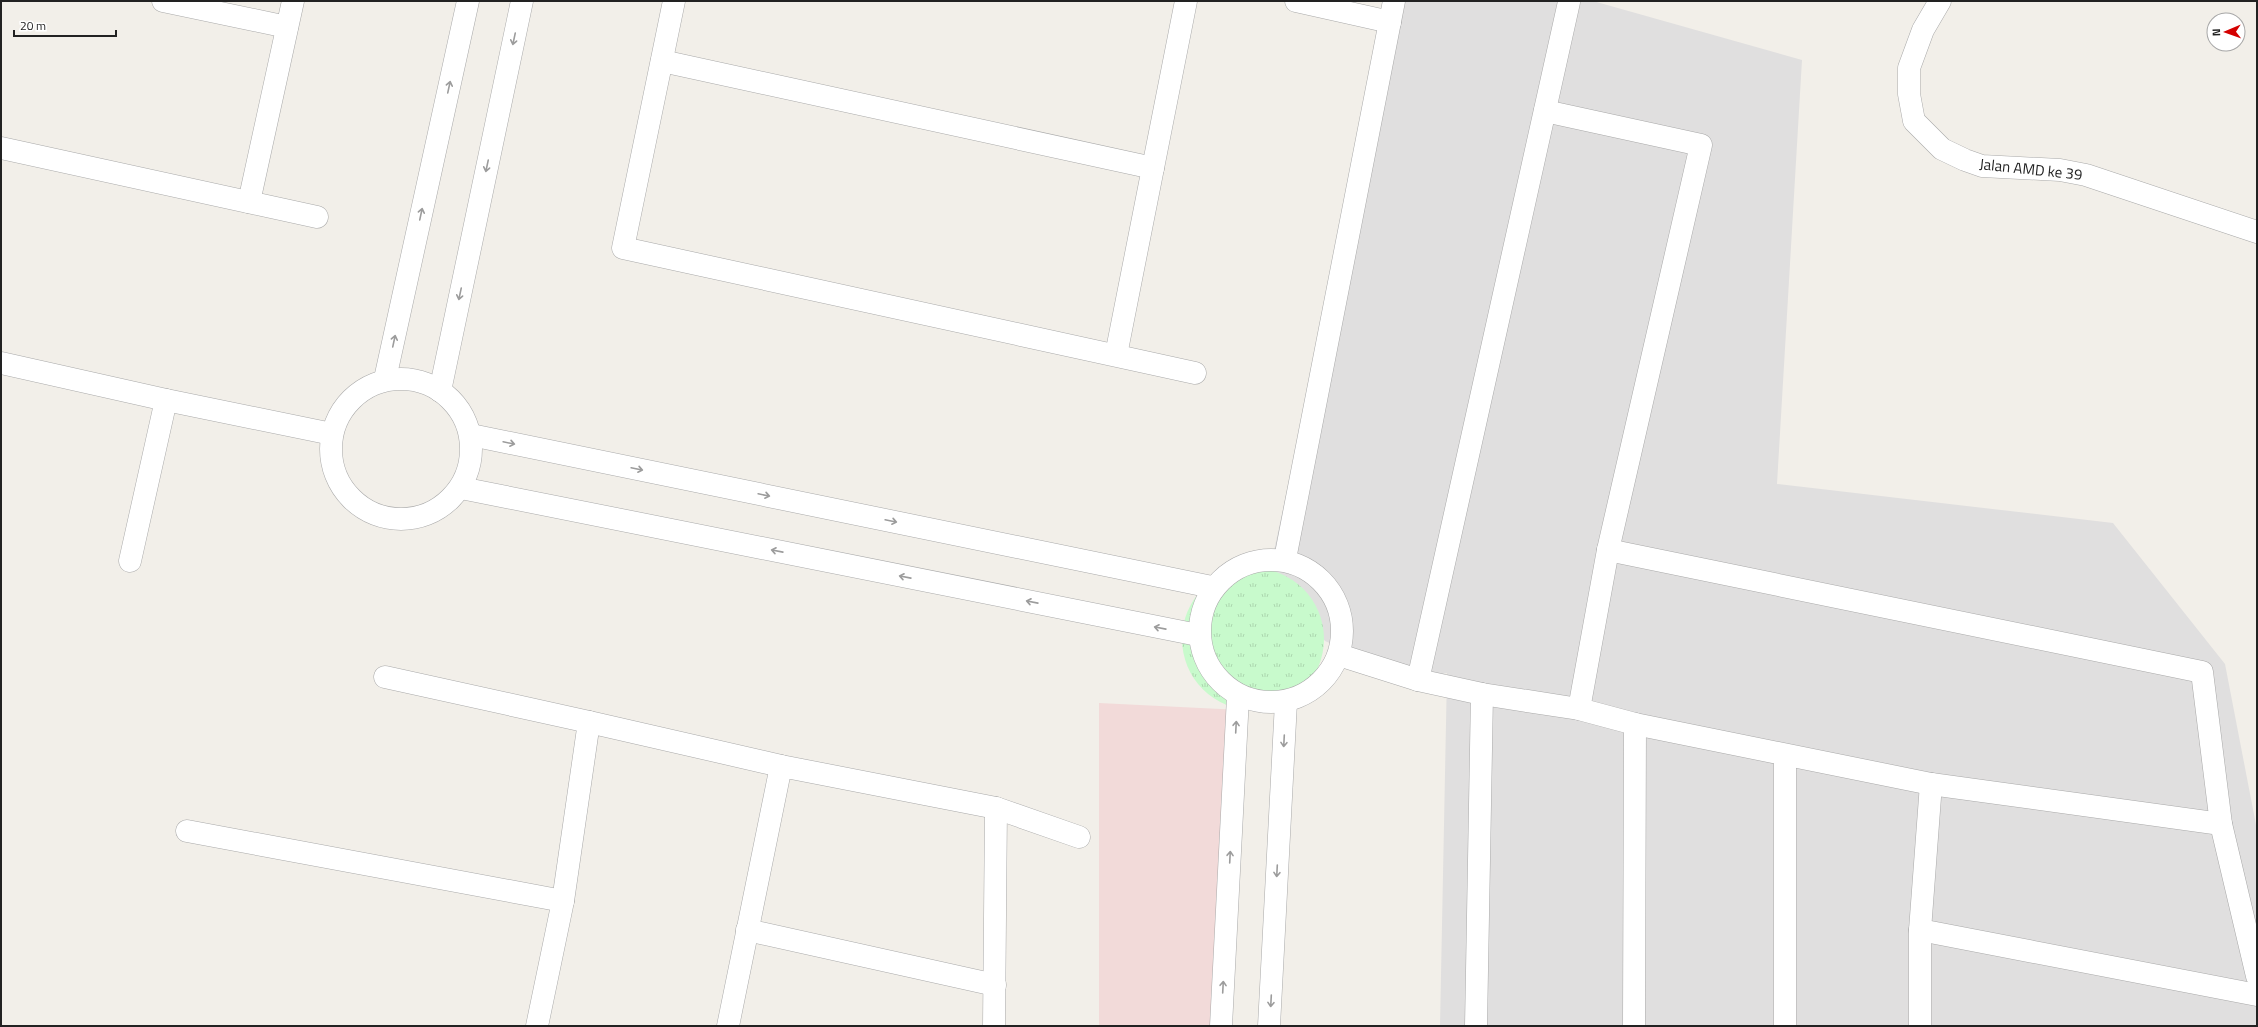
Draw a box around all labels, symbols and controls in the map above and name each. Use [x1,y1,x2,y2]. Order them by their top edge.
scale bar [14,12,116,38]
north arrow [2206,12,2246,52]
text: 20 m [20,16,46,35]
text: N [2208,28,2224,36]
one-way arrow [510,32,518,45]
one-way arrow [446,81,454,94]
street label: Jalan AMD ke 39 [1978,152,2084,186]
one-way arrow [483,159,491,172]
one-way arrow [418,208,426,221]
one-way arrow [456,287,464,300]
one-way arrow [390,335,398,348]
one-way arrow [502,440,515,448]
one-way arrow [630,466,643,474]
one-way arrow [757,492,770,500]
one-way arrow [885,518,898,526]
one-way arrow [771,547,784,555]
one-way arrow [899,572,912,580]
one-way arrow [1026,598,1039,606]
one-way arrow [1154,623,1167,631]
one-way arrow [1233,721,1240,734]
one-way arrow [1281,734,1288,747]
one-way arrow [1226,851,1233,864]
one-way arrow [1274,864,1281,877]
one-way arrow [1220,981,1227,994]
one-way arrow [1267,994,1274,1007]

